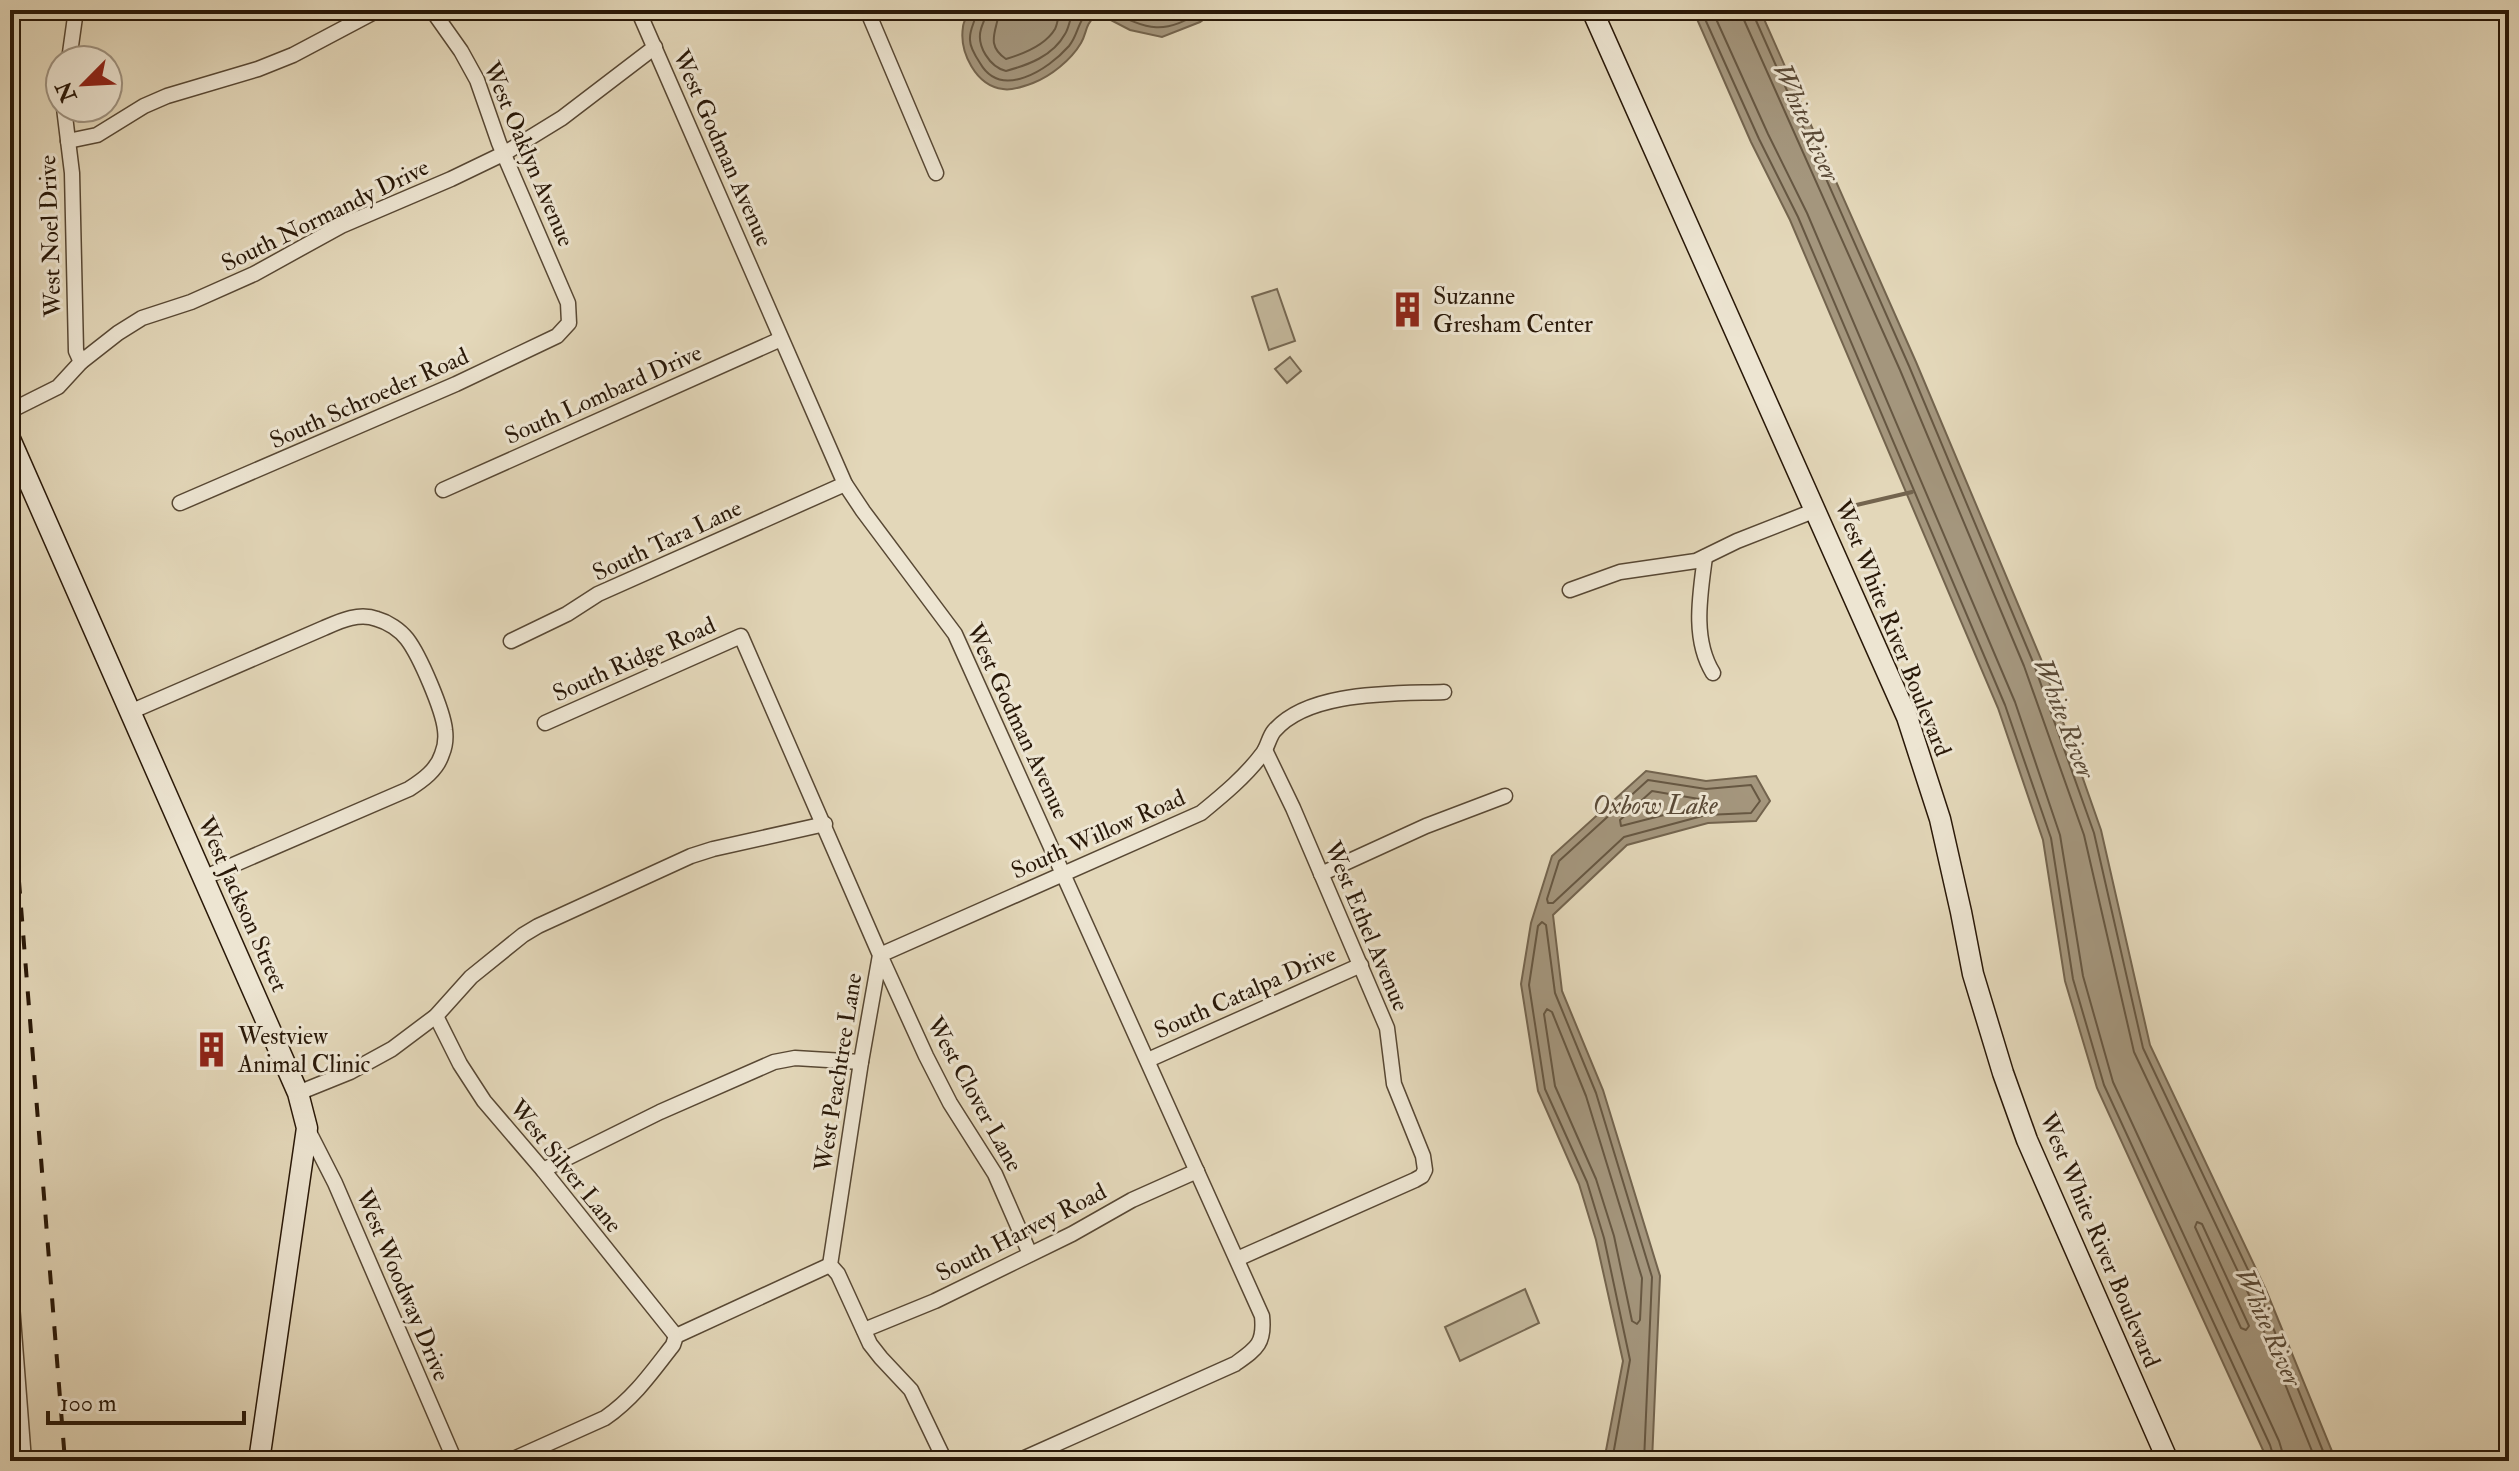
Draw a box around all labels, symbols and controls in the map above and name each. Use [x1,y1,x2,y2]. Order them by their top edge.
north arrow [44,44,124,124]
street label: West Godman Avenue [665,44,780,251]
street label: West Oaklyn Avenue [475,56,581,251]
water label: White River [1766,58,1847,188]
text: N [50,77,84,107]
street label: South Normandy Drive [216,152,434,279]
street label: West Noel Drive [32,154,69,318]
place label: Suzanne Gresham Center [1433,281,1593,340]
building icon: Suzanne Gresham Center [1388,291,1426,329]
street label: South Lombard Drive [500,337,707,452]
street label: South Schroeder Road [265,341,474,456]
street label: South Tara Lane [588,492,747,589]
street label: West White River Boulevard [1826,494,1958,761]
street label: South Ridge Road [548,610,721,709]
street label: West Godman Avenue [958,618,1076,824]
water label: White River [2027,654,2102,784]
street label: South Willow Road [1006,782,1190,887]
water label: Oxbow Lake [1592,790,1718,822]
street label: West Jackson Street [190,811,295,997]
street label: West Ethel Avenue [1316,836,1416,1016]
street label: South Catalpa Drive [1149,938,1341,1046]
street label: West Peachtree Lane [807,971,869,1174]
street label: West Clover Lane [919,1011,1030,1177]
place label: Westview Animal Clinic [237,1021,370,1080]
building icon: Westview Animal Clinic [193,1031,231,1069]
street label: West Silver Lane [502,1092,629,1239]
street label: West White River Boulevard [2031,1107,2167,1372]
street label: South Harvey Road [931,1176,1112,1289]
street label: West Woodway Drive [348,1184,457,1386]
water label: White River [2228,1263,2309,1393]
scale bar [48,1375,244,1425]
text: 100 m [60,1388,117,1419]

